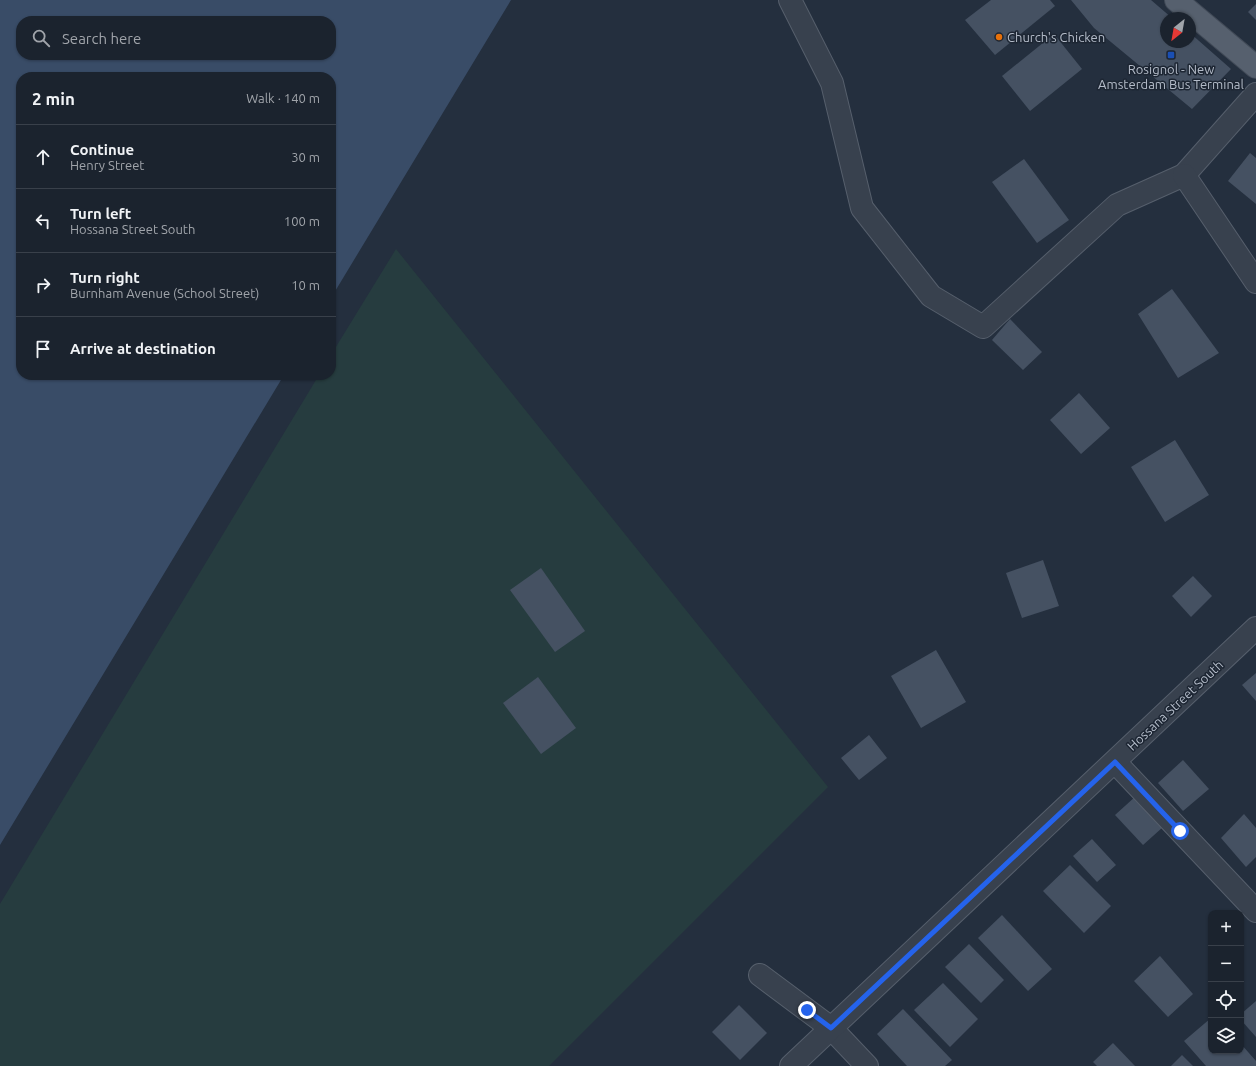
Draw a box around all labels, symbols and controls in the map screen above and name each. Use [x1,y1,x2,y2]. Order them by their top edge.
north arrow [1160,12,1196,48]
search box [16,16,336,60]
icon: search [30,27,52,49]
text: Search here [62,30,141,47]
place label: Church's Chicken [1007,30,1105,44]
marker: Church's Chicken [994,32,1004,42]
marker: Rosignol - New Amsterdam Bus Terminal [1166,50,1176,60]
place label: Rosignol - New Amsterdam Bus Terminal [1098,62,1245,91]
text: 2 min [32,89,75,108]
text: Walk · 140 m [246,91,320,105]
text: Continue [70,141,134,158]
icon: ahead [32,146,54,168]
text: 30 m [291,150,320,164]
text: Henry Street [70,158,144,172]
text: Turn left [70,205,131,222]
icon: left [32,210,54,232]
text: 100 m [284,214,320,228]
text: Hossana Street South [70,222,195,236]
text: Turn right [70,269,140,286]
icon: right [32,274,54,296]
text: 10 m [291,278,320,292]
text: Burnham Avenue (School Street) [70,286,259,300]
icon: arrive [32,338,54,360]
text: Arrive at destination [70,340,216,357]
street label: Hossana Street South [1124,657,1226,753]
route start [1171,822,1189,840]
map controls [1208,910,1244,1054]
button: + [1208,910,1244,946]
button: − [1208,946,1244,982]
button: locate [1208,982,1244,1018]
route end [798,1001,816,1019]
button: layers [1208,1018,1244,1054]

